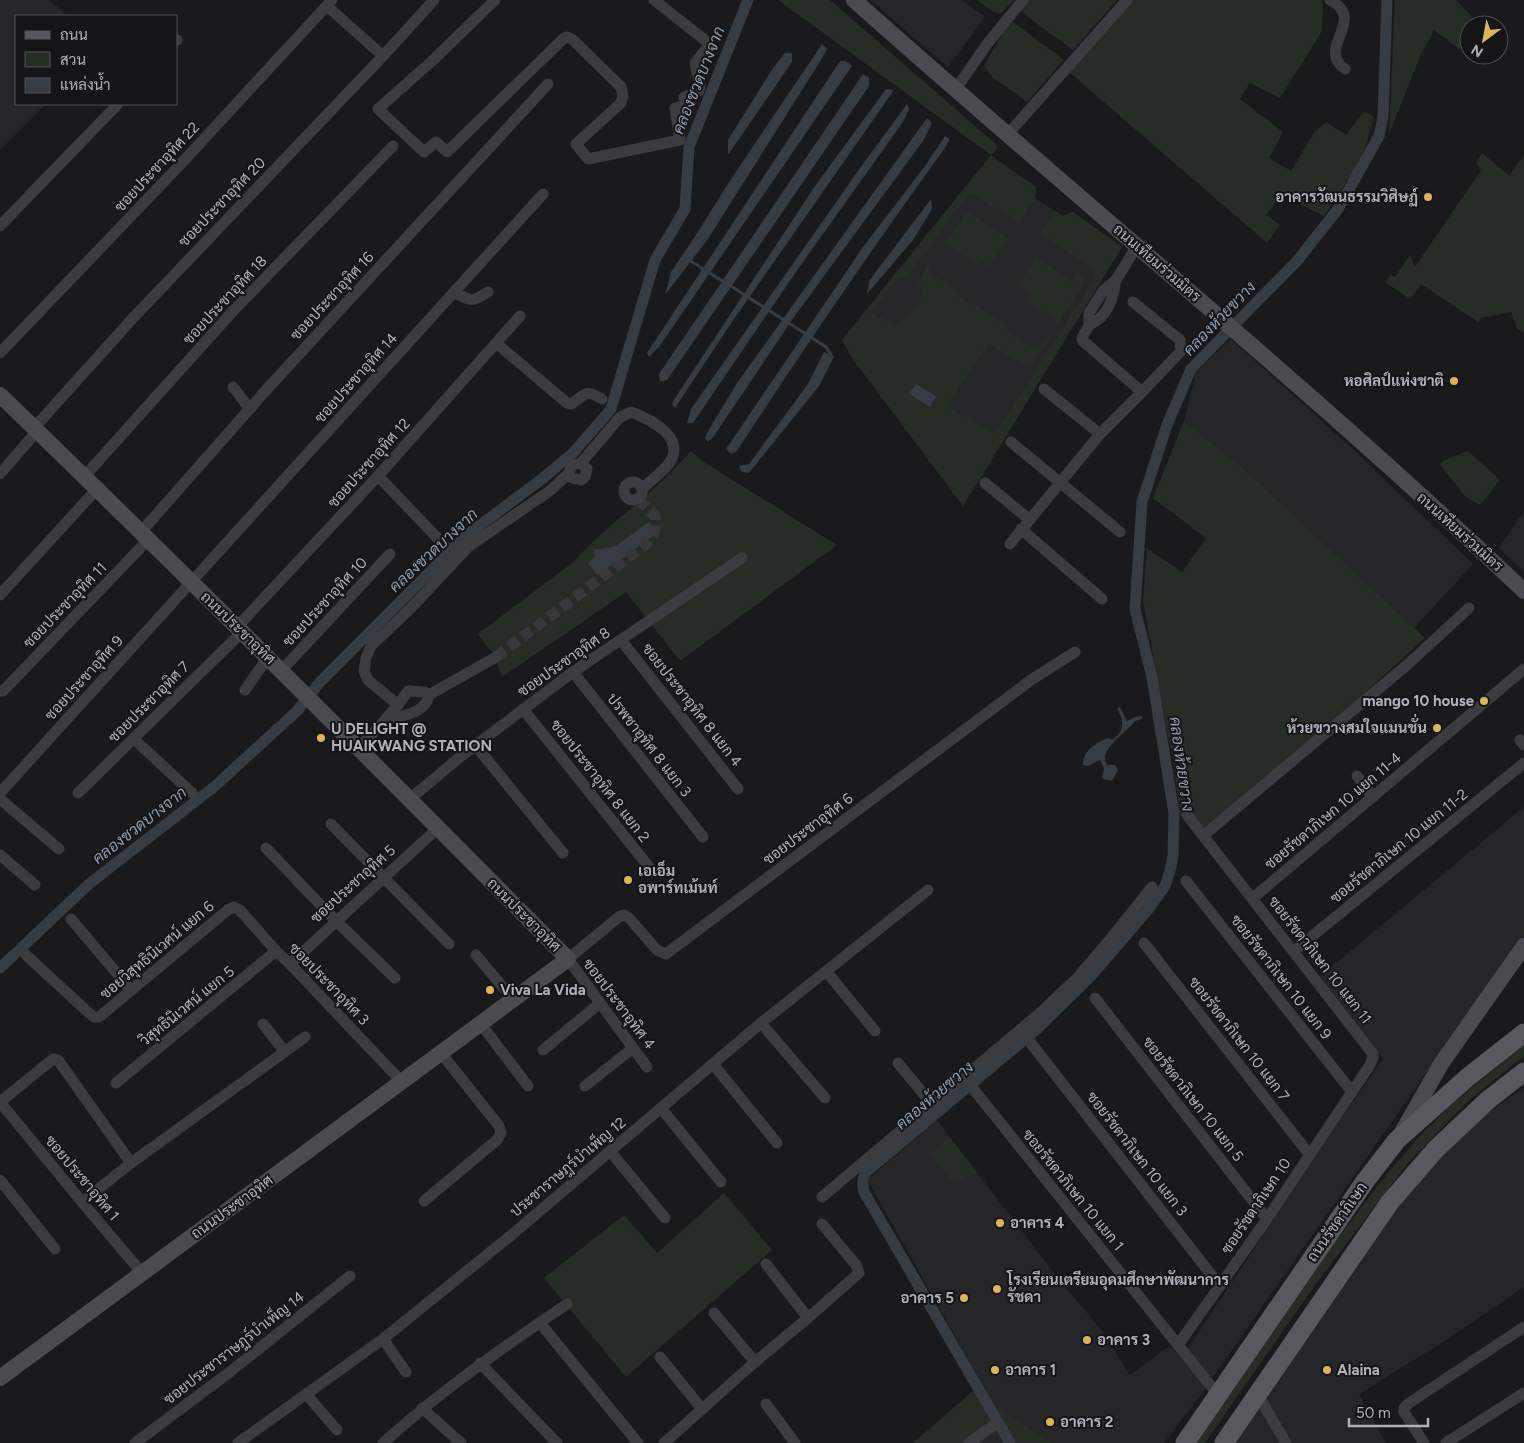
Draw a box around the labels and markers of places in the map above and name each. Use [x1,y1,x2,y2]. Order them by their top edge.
place label: อาคารวัฒนธรรมวิศิษฏ์ [1275,187,1419,207]
marker: อาคารวัฒนธรรมวิศิษฏ์ [1422,191,1434,203]
place label: หอศิลป์แห่งชาติ [1344,371,1444,390]
marker: หอศิลป์แห่งชาติ [1448,375,1460,387]
place label: mango 10 house [1362,692,1475,710]
marker: mango 10 house [1478,695,1490,707]
place label: ห้วยขวางสมใจแมนชั่น [1287,713,1427,737]
place label: U DELIGHT @ HUAIKWANG STATION [331,720,492,755]
marker: ห้วยขวางสมใจแมนชั่น [1431,722,1443,734]
marker: U DELIGHT @ HUAIKWANG STATION [315,732,327,744]
place label: เอเอ็ม อพาร์ทเม้นท์ [638,860,719,897]
marker: เอเอ็ม อพาร์ทเม้นท์ [622,874,634,886]
place label: Viva La Vida [500,981,586,999]
marker: Viva La Vida [484,984,496,996]
place label: อาคาร 4 [1010,1214,1065,1232]
marker: อาคาร 4 [994,1217,1006,1229]
place label: โรงเรียนเตรียมอุดมศึกษาพัฒนาการ รัชดา [1006,1269,1229,1306]
marker: โรงเรียนเตรียมอุดมศึกษาพัฒนาการ รัชดา [991,1283,1003,1295]
place label: อาคาร 5 [901,1289,954,1307]
marker: อาคาร 5 [958,1292,970,1304]
place label: อาคาร 3 [1097,1331,1150,1349]
marker: อาคาร 3 [1081,1334,1093,1346]
place label: อาคาร 1 [1005,1361,1056,1379]
place label: Alaina [1337,1361,1380,1379]
marker: อาคาร 1 [989,1364,1001,1376]
marker: Alaina [1321,1364,1333,1376]
place label: อาคาร 2 [1060,1413,1114,1431]
marker: อาคาร 2 [1044,1416,1056,1428]

